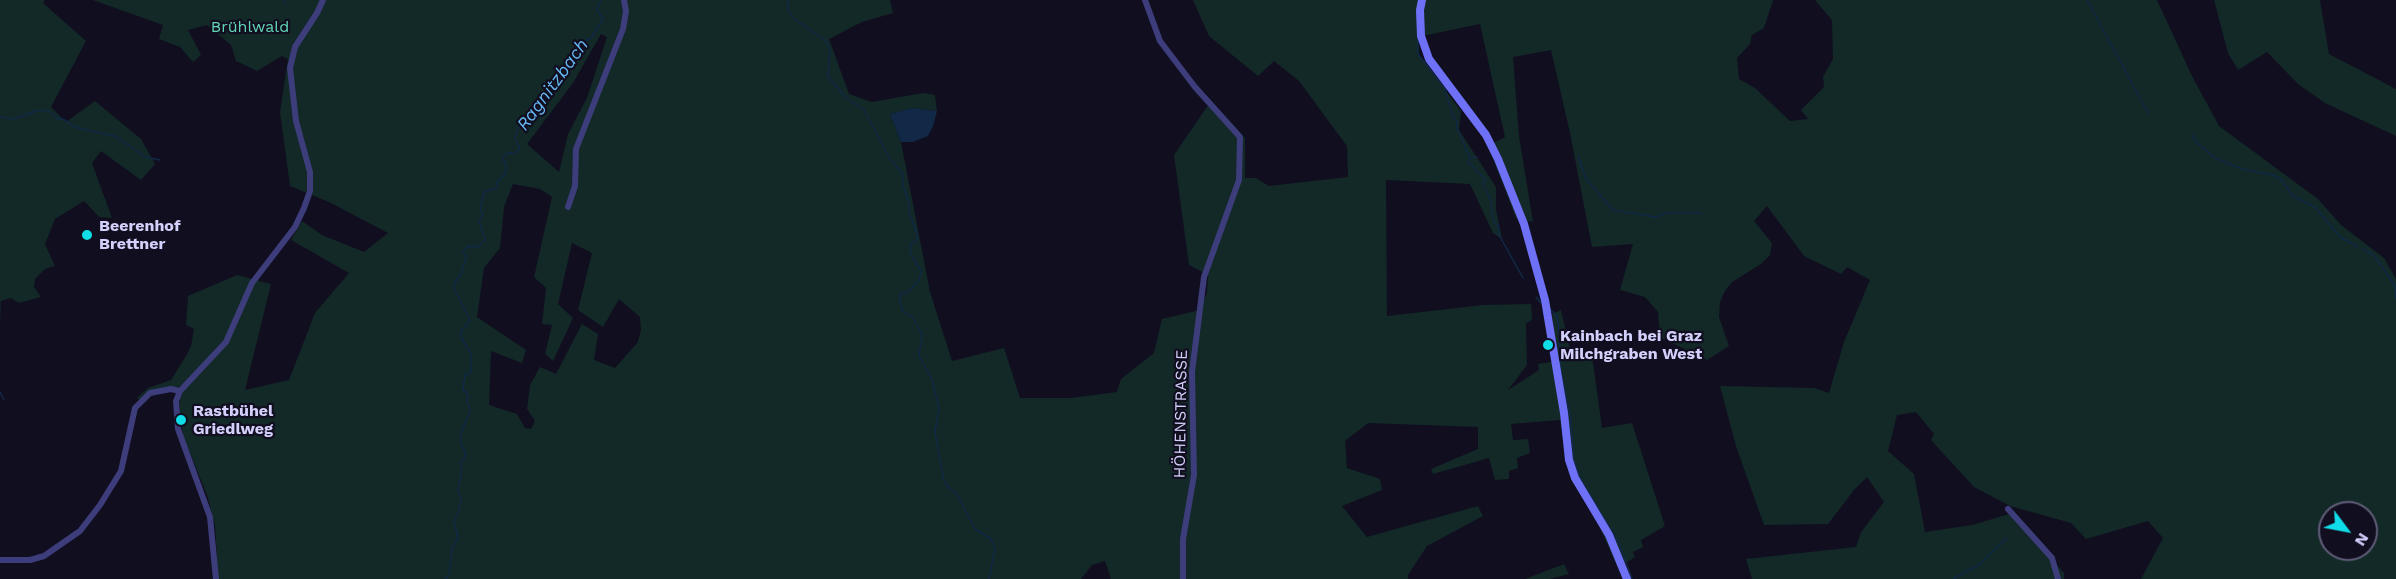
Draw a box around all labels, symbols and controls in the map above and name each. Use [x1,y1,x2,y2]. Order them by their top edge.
park label: Brühlwald [211,17,289,37]
water label: Ragnitzbach [513,35,593,135]
place label: Beerenhof Brettner [99,216,181,254]
marker: Beerenhof Brettner [80,228,94,242]
place label: Kainbach bei Graz Milchgraben West [1560,326,1702,364]
marker: Kainbach bei Graz Milchgraben West [1541,338,1555,352]
street label: HÖHENSTRASSE [1170,350,1192,478]
place label: Rastbühel Griedlweg [193,401,273,439]
marker: Rastbühel Griedlweg [174,413,188,427]
north arrow [2318,501,2378,561]
text: N [2351,530,2373,550]

